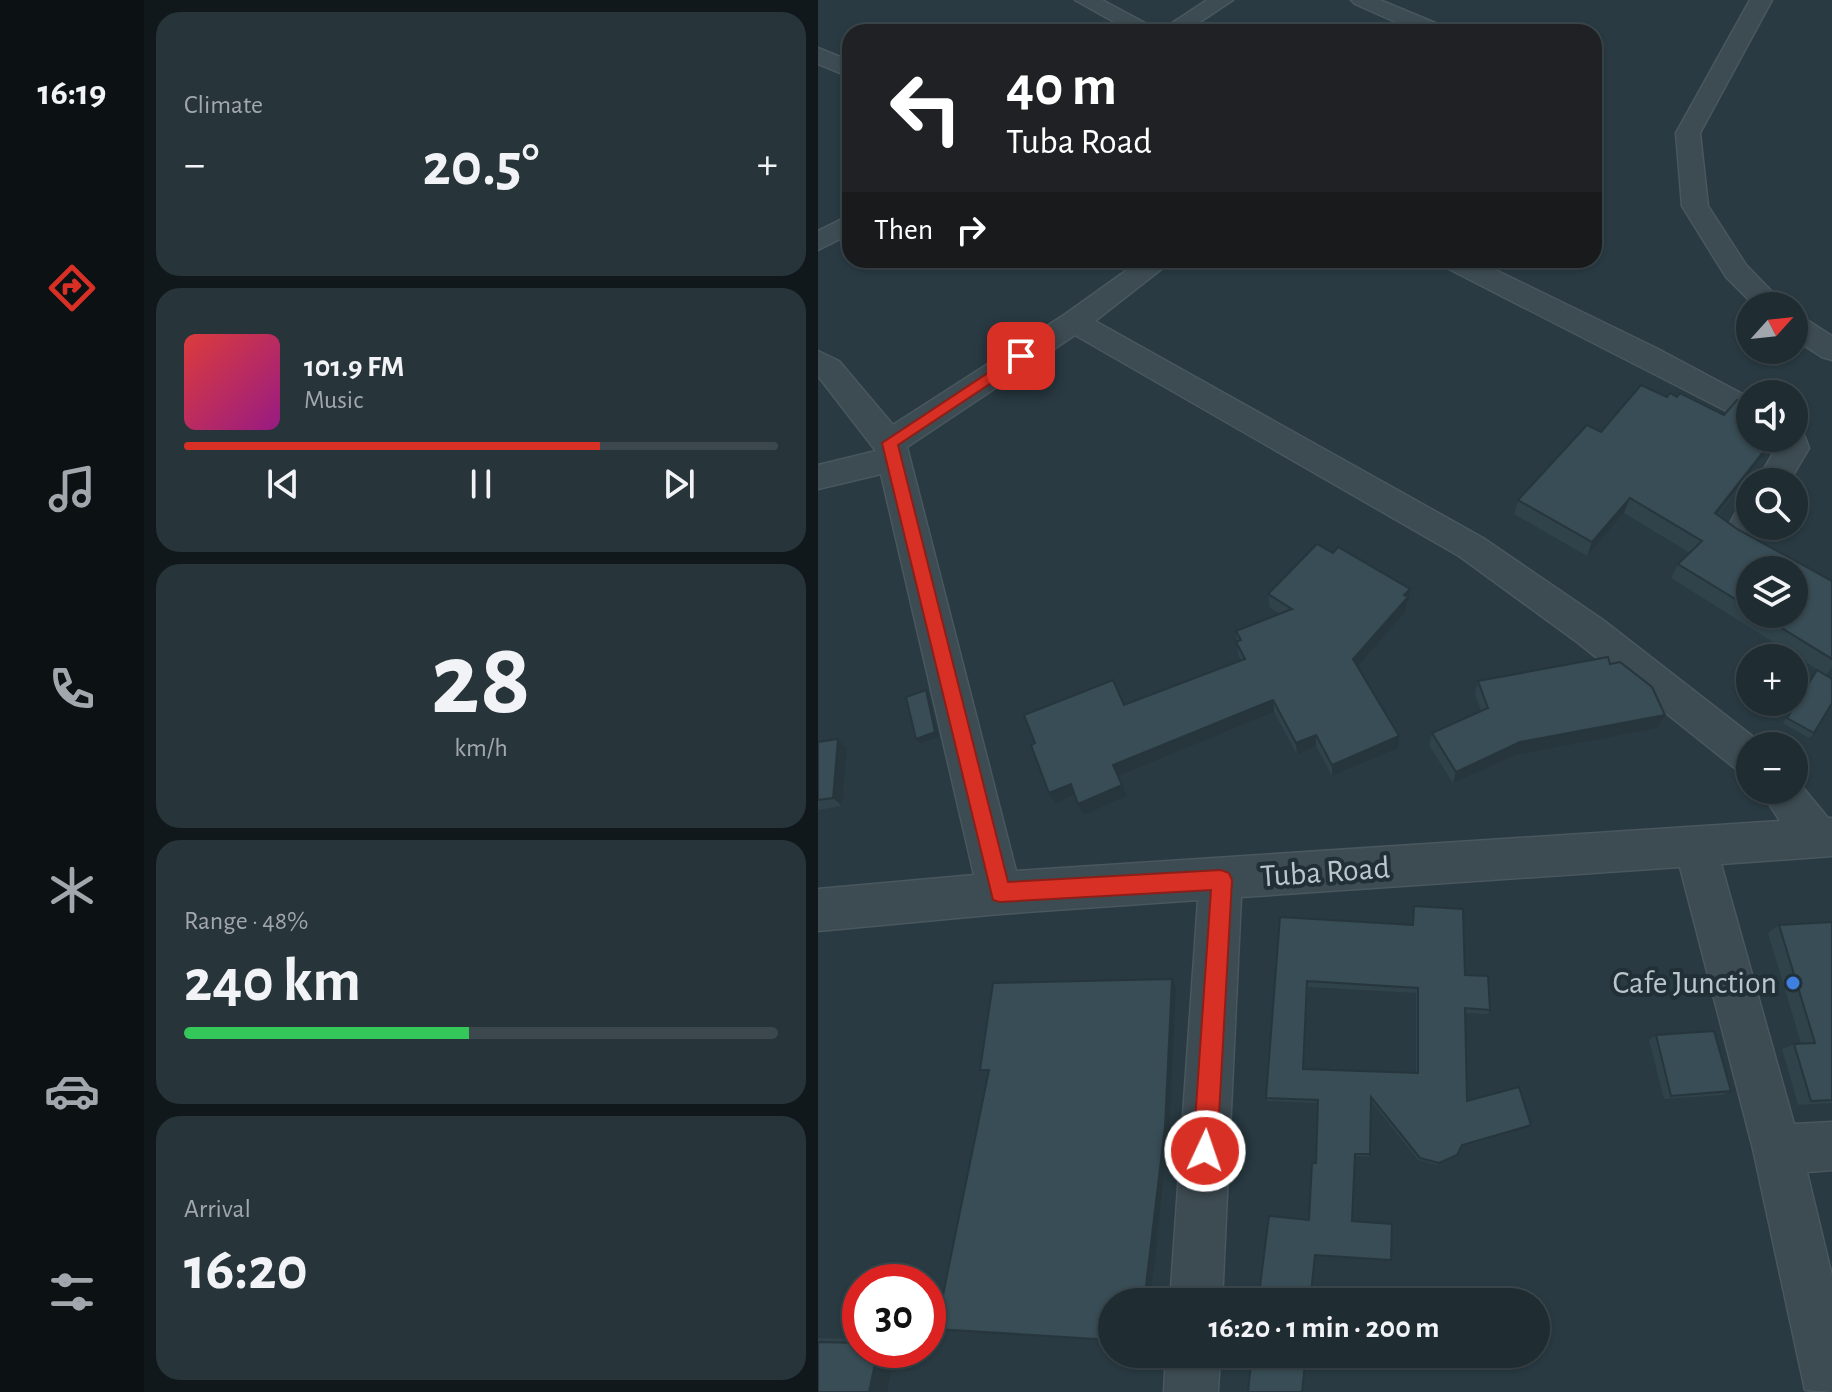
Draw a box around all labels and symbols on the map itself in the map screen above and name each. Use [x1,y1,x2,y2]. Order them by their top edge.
north arrow [1736,292,1808,364]
pin [987,322,1055,390]
street label: Tuba Road [1259,852,1391,892]
place label: Cafe Junction [1612,967,1777,999]
marker: Cafe Junction [1784,974,1802,992]
position arrow [1163,1109,1247,1193]
speed limit sign: 30 [842,1264,946,1368]

